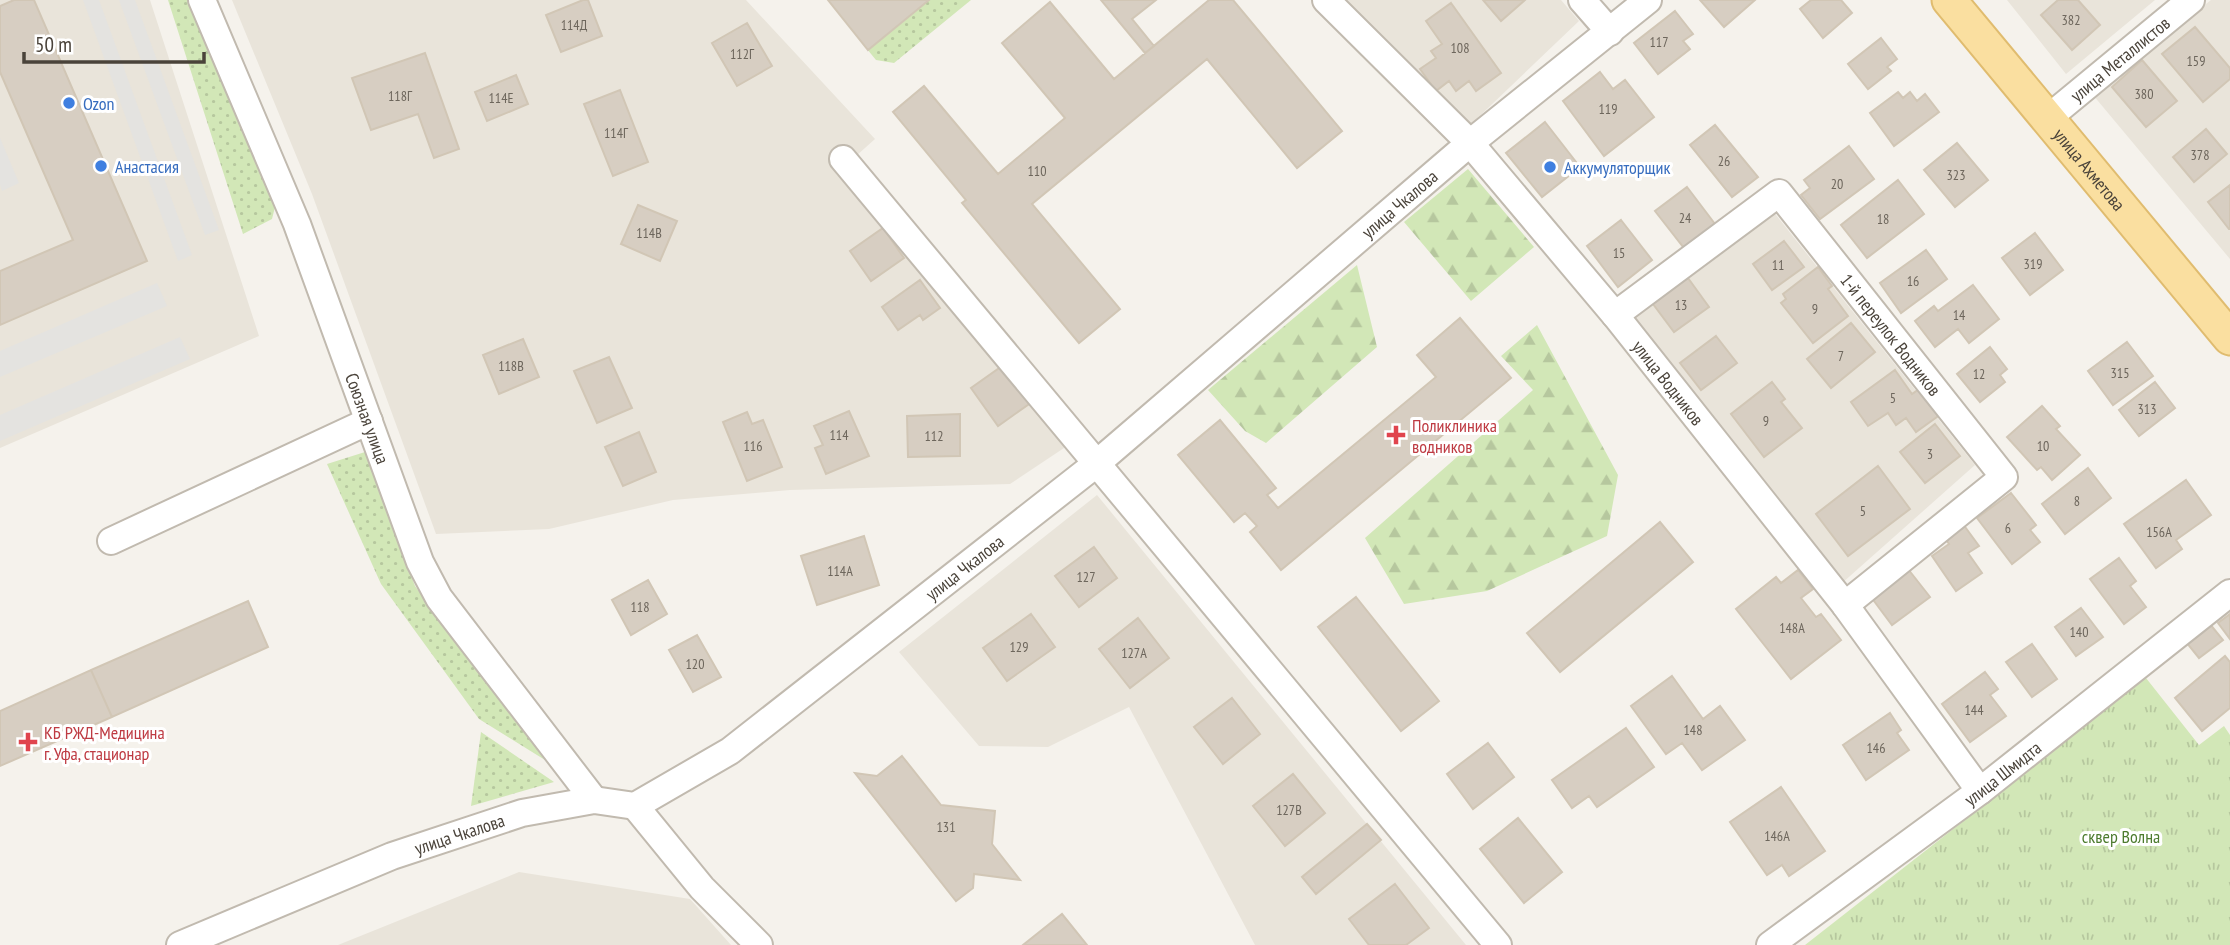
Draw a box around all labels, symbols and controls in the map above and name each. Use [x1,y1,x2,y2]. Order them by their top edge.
house number: 382 [2062,11,2080,29]
street label: улица Металлистов [2065,11,2174,107]
house number: 114Д [561,16,588,34]
scale bar [24,21,205,65]
text: 50 m [35,31,72,58]
house number: 117 [1650,33,1668,51]
house number: 108 [1451,39,1469,57]
house number: 112Г [730,45,755,63]
house number: 159 [2187,52,2205,70]
house number: 380 [2135,85,2153,103]
house number: 118Г [388,87,413,105]
house number: 114Е [489,89,513,107]
place label: Ozon [83,92,115,115]
marker: Ozon [61,95,77,111]
house number: 119 [1599,100,1617,118]
street label: улица Ахметова [2049,123,2131,215]
house number: 114Г [604,124,629,142]
house number: 378 [2191,146,2209,164]
house number: 26 [1718,152,1730,170]
place label: Анастасия [115,155,179,178]
place label: Аккумуляторщик [1564,156,1670,179]
marker: Анастасия [93,158,109,174]
marker: Аккумуляторщик [1542,159,1558,175]
house number: 110 [1028,162,1046,180]
street label: улица Чкалова [1356,165,1442,243]
house number: 323 [1947,166,1965,184]
house number: 20 [1831,175,1843,193]
house number: 24 [1679,209,1692,227]
house number: 18 [1877,210,1889,228]
house number: 114В [636,224,662,242]
house number: 15 [1613,244,1625,262]
house number: 319 [2024,255,2042,273]
house number: 11 [1772,256,1784,274]
street label: 1-й переулок Водников [1836,269,1947,400]
house number: 16 [1907,272,1919,290]
house number: 13 [1675,296,1687,314]
house number: 9 [1812,300,1818,318]
house number: 14 [1953,306,1966,324]
street label: улица Водников [1628,335,1709,430]
house number: 7 [1838,347,1844,365]
house number: 118В [498,357,524,375]
house number: 315 [2111,364,2129,382]
house number: 12 [1973,365,1985,383]
street label: Союзная улица [341,370,395,467]
house number: 5 [1890,389,1896,407]
house number: 313 [2138,400,2156,418]
house number: 9 [1763,412,1769,430]
place label: Поликлиника водников [1412,414,1497,458]
marker: Поликлиника водников [1386,425,1406,445]
house number: 114 [830,426,849,444]
house number: 112 [925,427,943,445]
house number: 116 [744,437,762,455]
house number: 10 [2037,437,2049,455]
house number: 3 [1927,445,1933,463]
house number: 8 [2074,492,2080,510]
house number: 5 [1860,502,1866,520]
house number: 6 [2005,519,2011,537]
house number: 156А [2146,523,2172,541]
street label: улица Чкалова [921,529,1008,605]
house number: 114А [827,562,853,580]
house number: 127 [1077,568,1095,586]
house number: 118 [631,598,649,616]
house number: 148А [1779,619,1805,637]
house number: 140 [2070,623,2088,641]
house number: 129 [1010,638,1028,656]
house number: 127А [1121,644,1147,662]
house number: 120 [686,655,704,673]
house number: 144 [1965,701,1984,719]
place label: КБ РЖД-Медицина г. Уфа, стационар [44,721,165,765]
house number: 148 [1684,721,1702,739]
marker: КБ РЖД-Медицина г. Уфа, стационар [18,732,38,752]
street label: улица Шмидта [1959,736,2045,810]
house number: 146 [1867,739,1885,757]
house number: 127В [1276,801,1302,819]
street label: улица Чкалова [412,808,507,859]
house number: 131 [937,818,955,836]
park label: сквер Волна [2082,825,2160,848]
house number: 146А [1764,827,1790,845]

